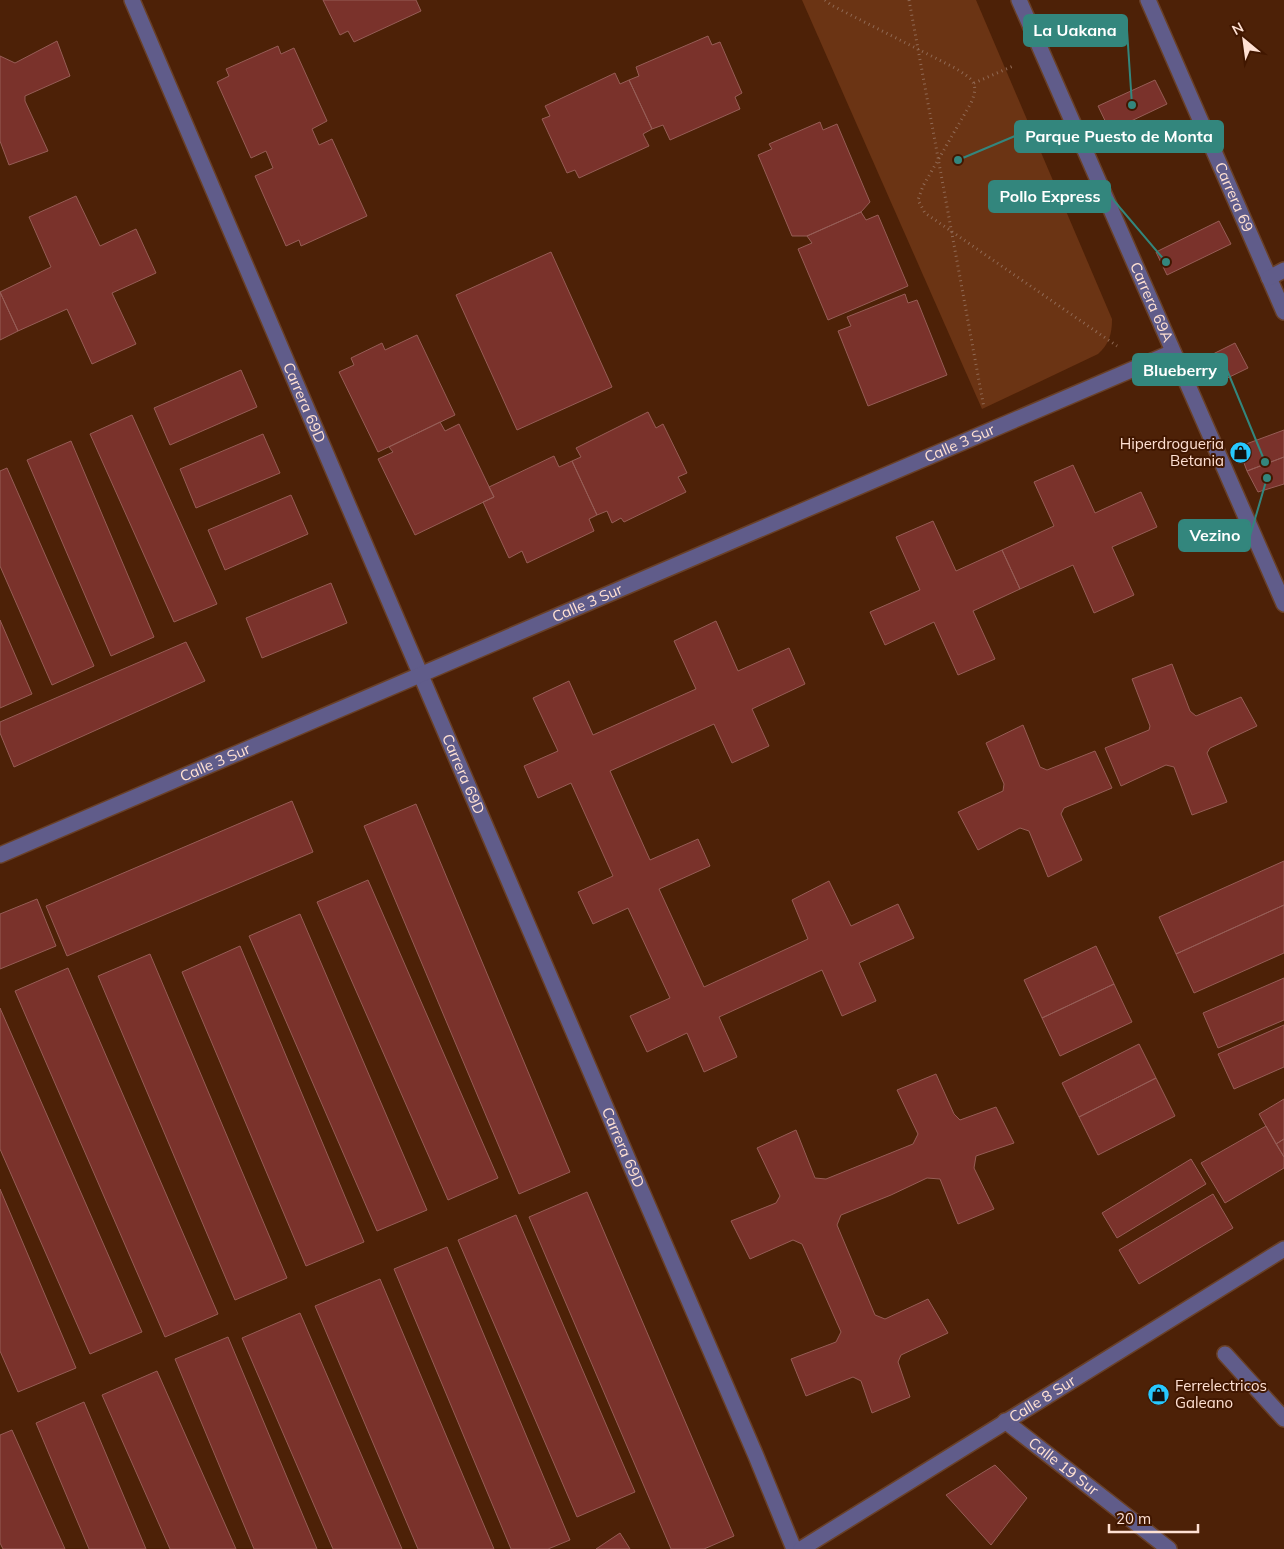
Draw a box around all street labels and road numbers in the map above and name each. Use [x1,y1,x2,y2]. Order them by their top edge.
street label: Carrera 69 [1211,159,1258,235]
street label: Carrera 69A [1126,259,1178,345]
street label: Carrera 69D [279,359,330,446]
street label: Calle 3 Sur [921,419,998,467]
street label: Calle 3 Sur [549,579,626,626]
street label: Carrera 69D [438,731,489,817]
street label: Calle 3 Sur [177,739,253,786]
street label: Carrera 69D [598,1104,649,1190]
street label: Calle 8 Sur [1005,1371,1079,1427]
street label: Calle 19 Sur [1025,1433,1103,1500]

